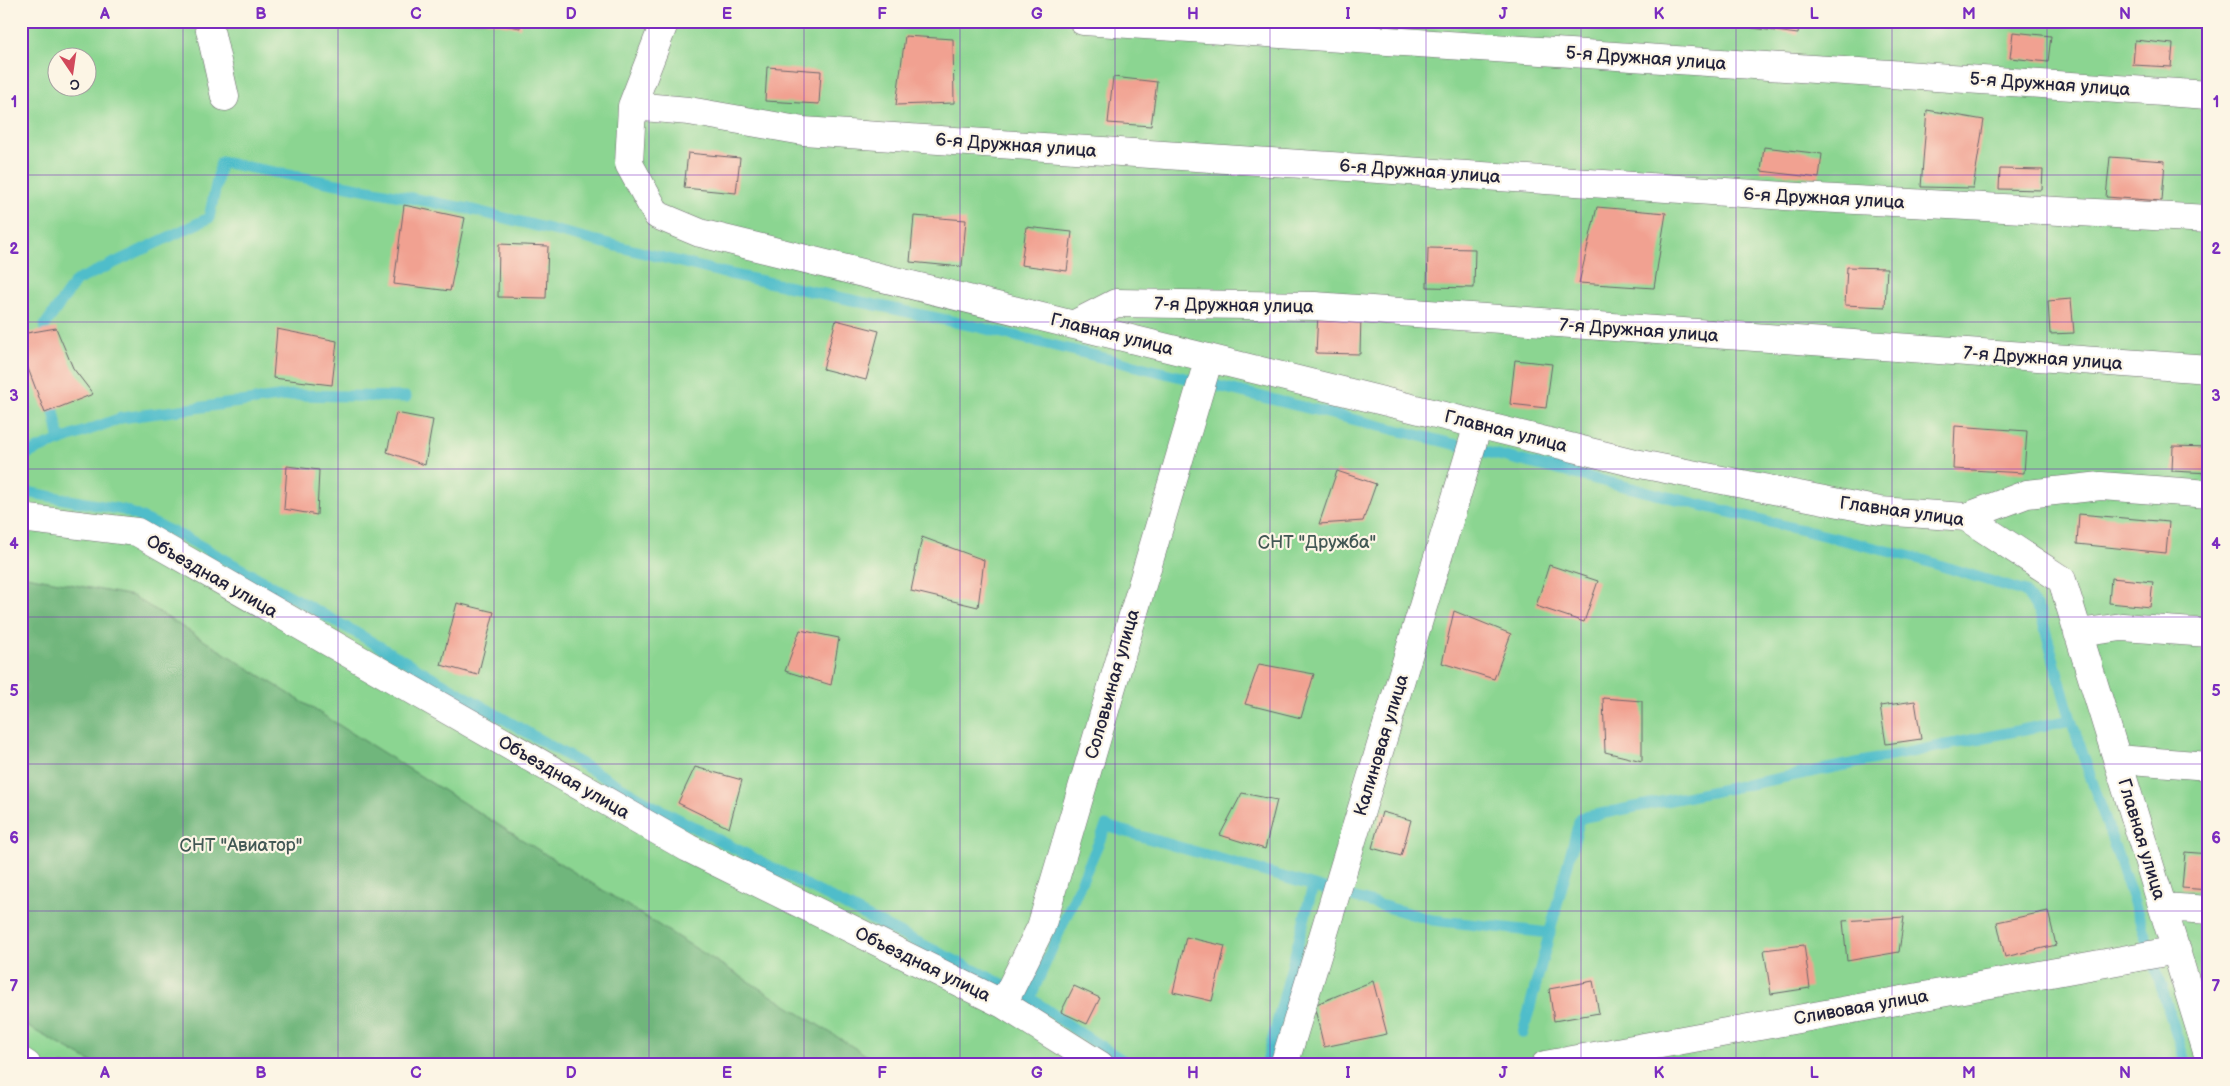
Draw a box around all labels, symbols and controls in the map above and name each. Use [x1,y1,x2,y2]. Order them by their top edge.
text: A [99,5,110,24]
text: B [255,5,267,24]
text: C [410,5,422,24]
text: D [565,5,577,24]
text: E [722,5,732,24]
text: F [877,5,887,24]
text: G [1031,5,1043,24]
text: H [1187,5,1199,24]
text: I [1345,5,1351,24]
text: J [1499,5,1508,24]
text: K [1654,5,1665,24]
text: L [1809,5,1819,24]
text: M [1962,5,1976,24]
text: N [2119,5,2131,24]
street label: 5-я Дружная улица [1565,42,1727,75]
north arrow [48,48,98,98]
street label: 5-я Дружная улица [1969,68,2131,101]
text: С [68,75,81,94]
text: 1 [11,93,17,112]
text: 1 [2213,93,2219,112]
street label: 6-я Дружная улица [935,129,1098,162]
street label: 6-я Дружная улица [1339,155,1502,188]
street label: 6-я Дружная улица [1743,184,1906,213]
text: 2 [9,240,19,259]
text: 2 [2211,240,2221,259]
street label: 7-я Дружная улица [1154,294,1314,317]
street label: Главная улица [1048,309,1176,360]
street label: 7-я Дружная улица [1559,314,1720,347]
street label: 7-я Дружная улица [1963,342,2124,375]
text: 3 [9,387,19,406]
text: 3 [2211,387,2221,406]
street label: Главная улица [1442,406,1570,457]
street label: Главная улица [1838,492,1966,531]
street label: Объездная улица [142,530,281,623]
park label: СНТ "Дружба" [1258,532,1376,553]
text: 4 [9,535,19,554]
text: 4 [2211,535,2221,554]
street label: Соловьиная улица [1081,606,1144,761]
street label: Калиновая улица [1350,672,1413,818]
text: 5 [9,682,19,701]
text: 5 [2211,682,2221,701]
street label: Объездная улица [494,731,633,824]
street label: Главная улица [2113,776,2170,903]
text: 6 [9,829,19,848]
text: 6 [2211,829,2221,848]
park label: СНТ "Авиатор" [180,835,302,856]
street label: Объездная улица [852,923,994,1006]
text: 7 [10,977,19,996]
text: 7 [2212,977,2221,996]
street label: Сливовая улица [1792,985,1930,1030]
text: A [99,1064,110,1083]
text: B [255,1064,267,1083]
text: C [410,1064,422,1083]
text: D [565,1064,577,1083]
text: E [722,1064,732,1083]
text: F [877,1064,887,1083]
text: G [1031,1064,1043,1083]
text: H [1187,1064,1199,1083]
text: I [1345,1064,1351,1083]
text: J [1499,1064,1508,1083]
text: K [1654,1064,1665,1083]
text: L [1809,1064,1819,1083]
text: M [1962,1064,1976,1083]
text: N [2119,1064,2131,1083]

